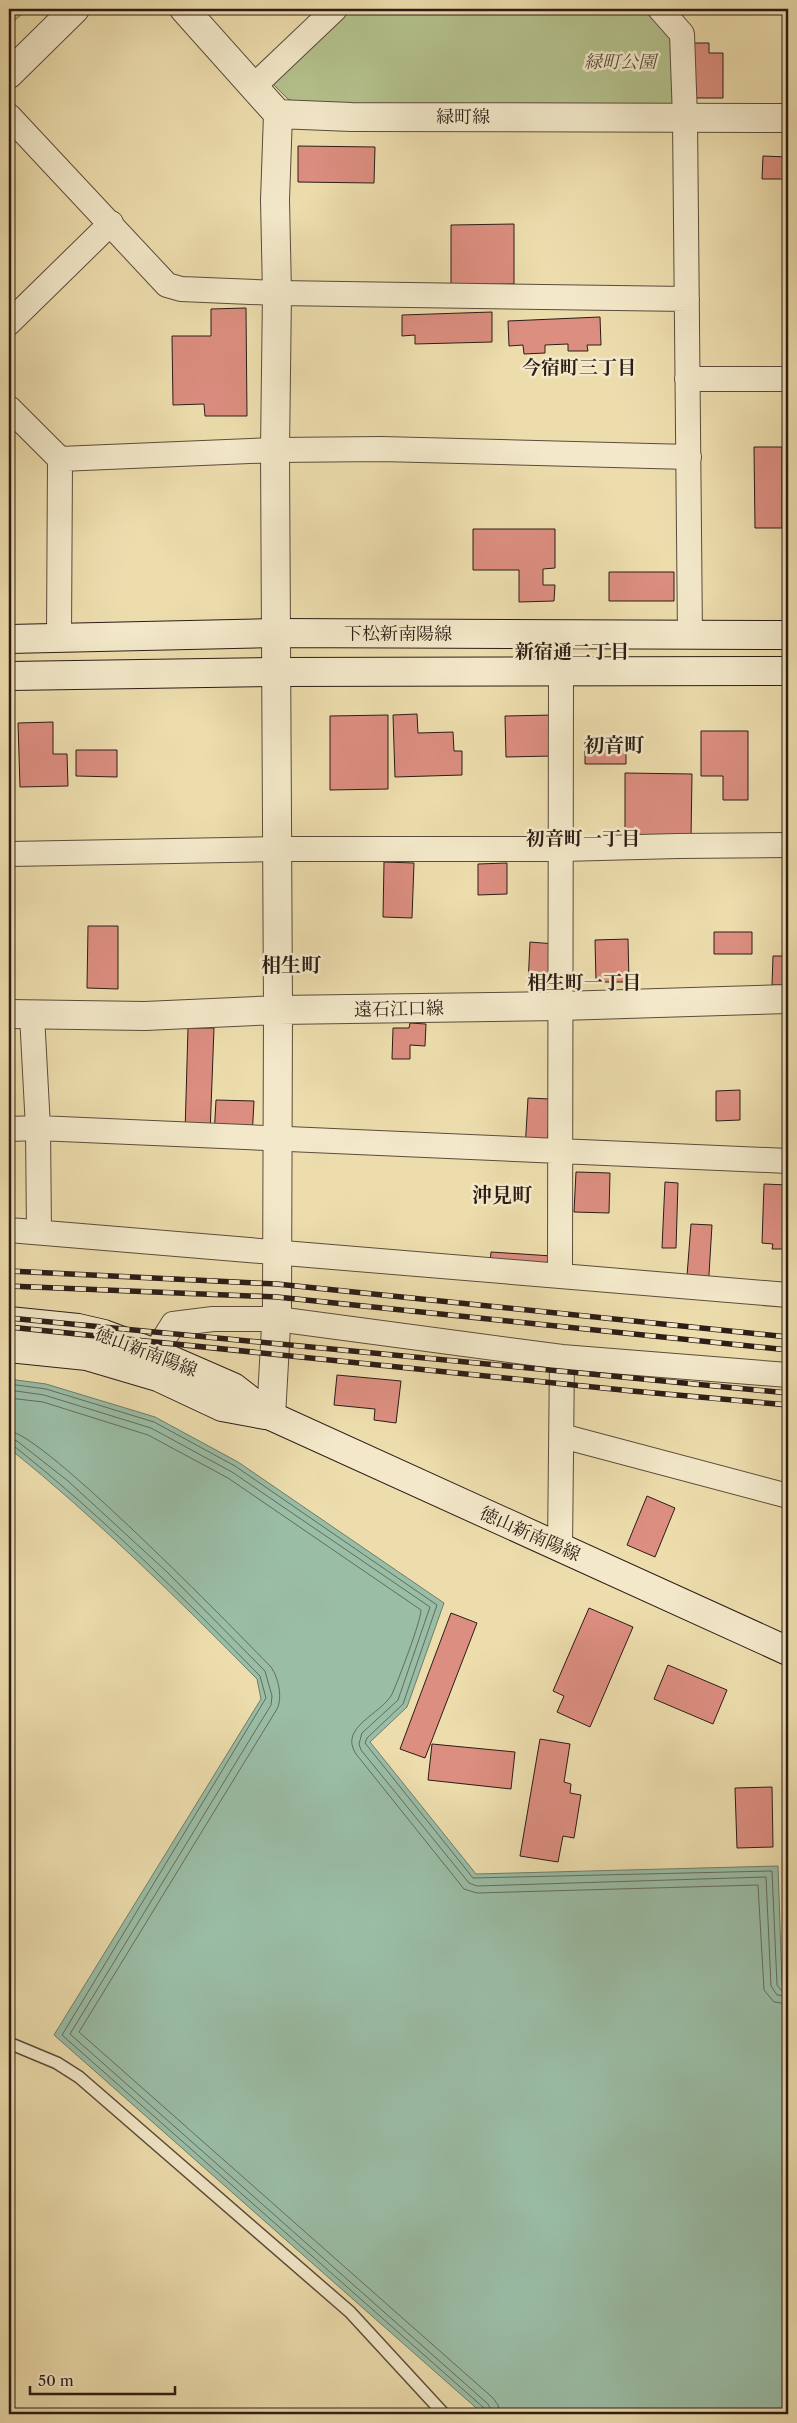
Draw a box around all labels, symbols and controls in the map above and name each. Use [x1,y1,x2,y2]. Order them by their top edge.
park label: 緑町公園 [584,51,659,73]
street label: 緑町線 [436,106,490,128]
district label: 今宿町三丁目 [522,356,636,379]
street label: 下松新南陽線 [344,623,452,645]
district label: 新宿通二丁目 [515,640,629,663]
district label: 初音町 [584,733,645,757]
district label: 初音町一丁目 [526,827,640,850]
district label: 相生町 [261,953,322,977]
district label: 相生町一丁目 [527,971,641,994]
street label: 遠石江口線 [354,997,444,1021]
district label: 沖見町 [472,1183,533,1207]
street label: 徳山新南陽線 [92,1322,200,1382]
street label: 徳山新南陽線 [476,1502,584,1566]
scale bar [30,2363,175,2395]
text: 50 m [38,2371,74,2390]

